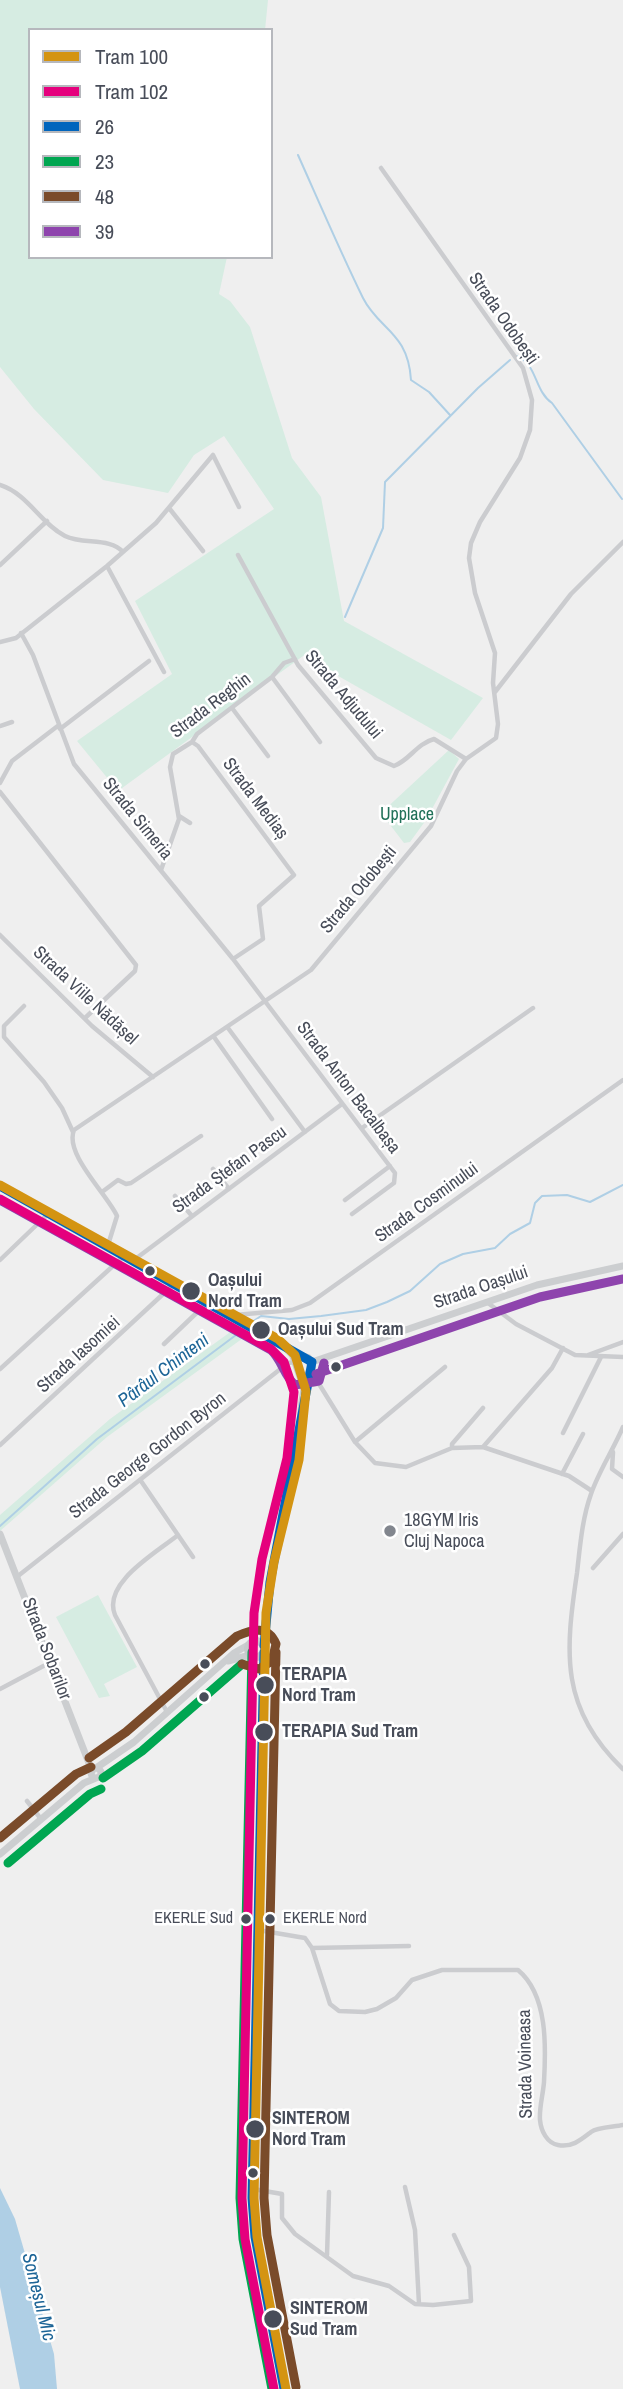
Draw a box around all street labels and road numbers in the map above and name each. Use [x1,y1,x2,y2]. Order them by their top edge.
street label: Strada Odobești [463,269,543,369]
street label: Strada Adjudului [300,646,386,744]
street label: Strada Reghin [166,669,256,743]
street label: Strada Mediaș [217,754,293,844]
street label: Strada Simeria [97,774,177,864]
street label: Strada Odobești [316,842,402,938]
street label: Strada Viile Nădășel [28,942,142,1050]
street label: Strada Anton Bacalbașa [291,1018,405,1158]
street label: Strada Ștefan Pascu [169,1121,291,1219]
street label: Strada Cosminului [371,1158,483,1248]
street label: Strada Oașului [431,1262,531,1314]
street label: Strada Iasomiei [33,1312,125,1398]
street label: Strada George Gordon Byron [65,1388,231,1524]
street label: Strada Sobarilor [17,1595,75,1703]
street label: Strada Voineasa [514,2009,538,2119]

